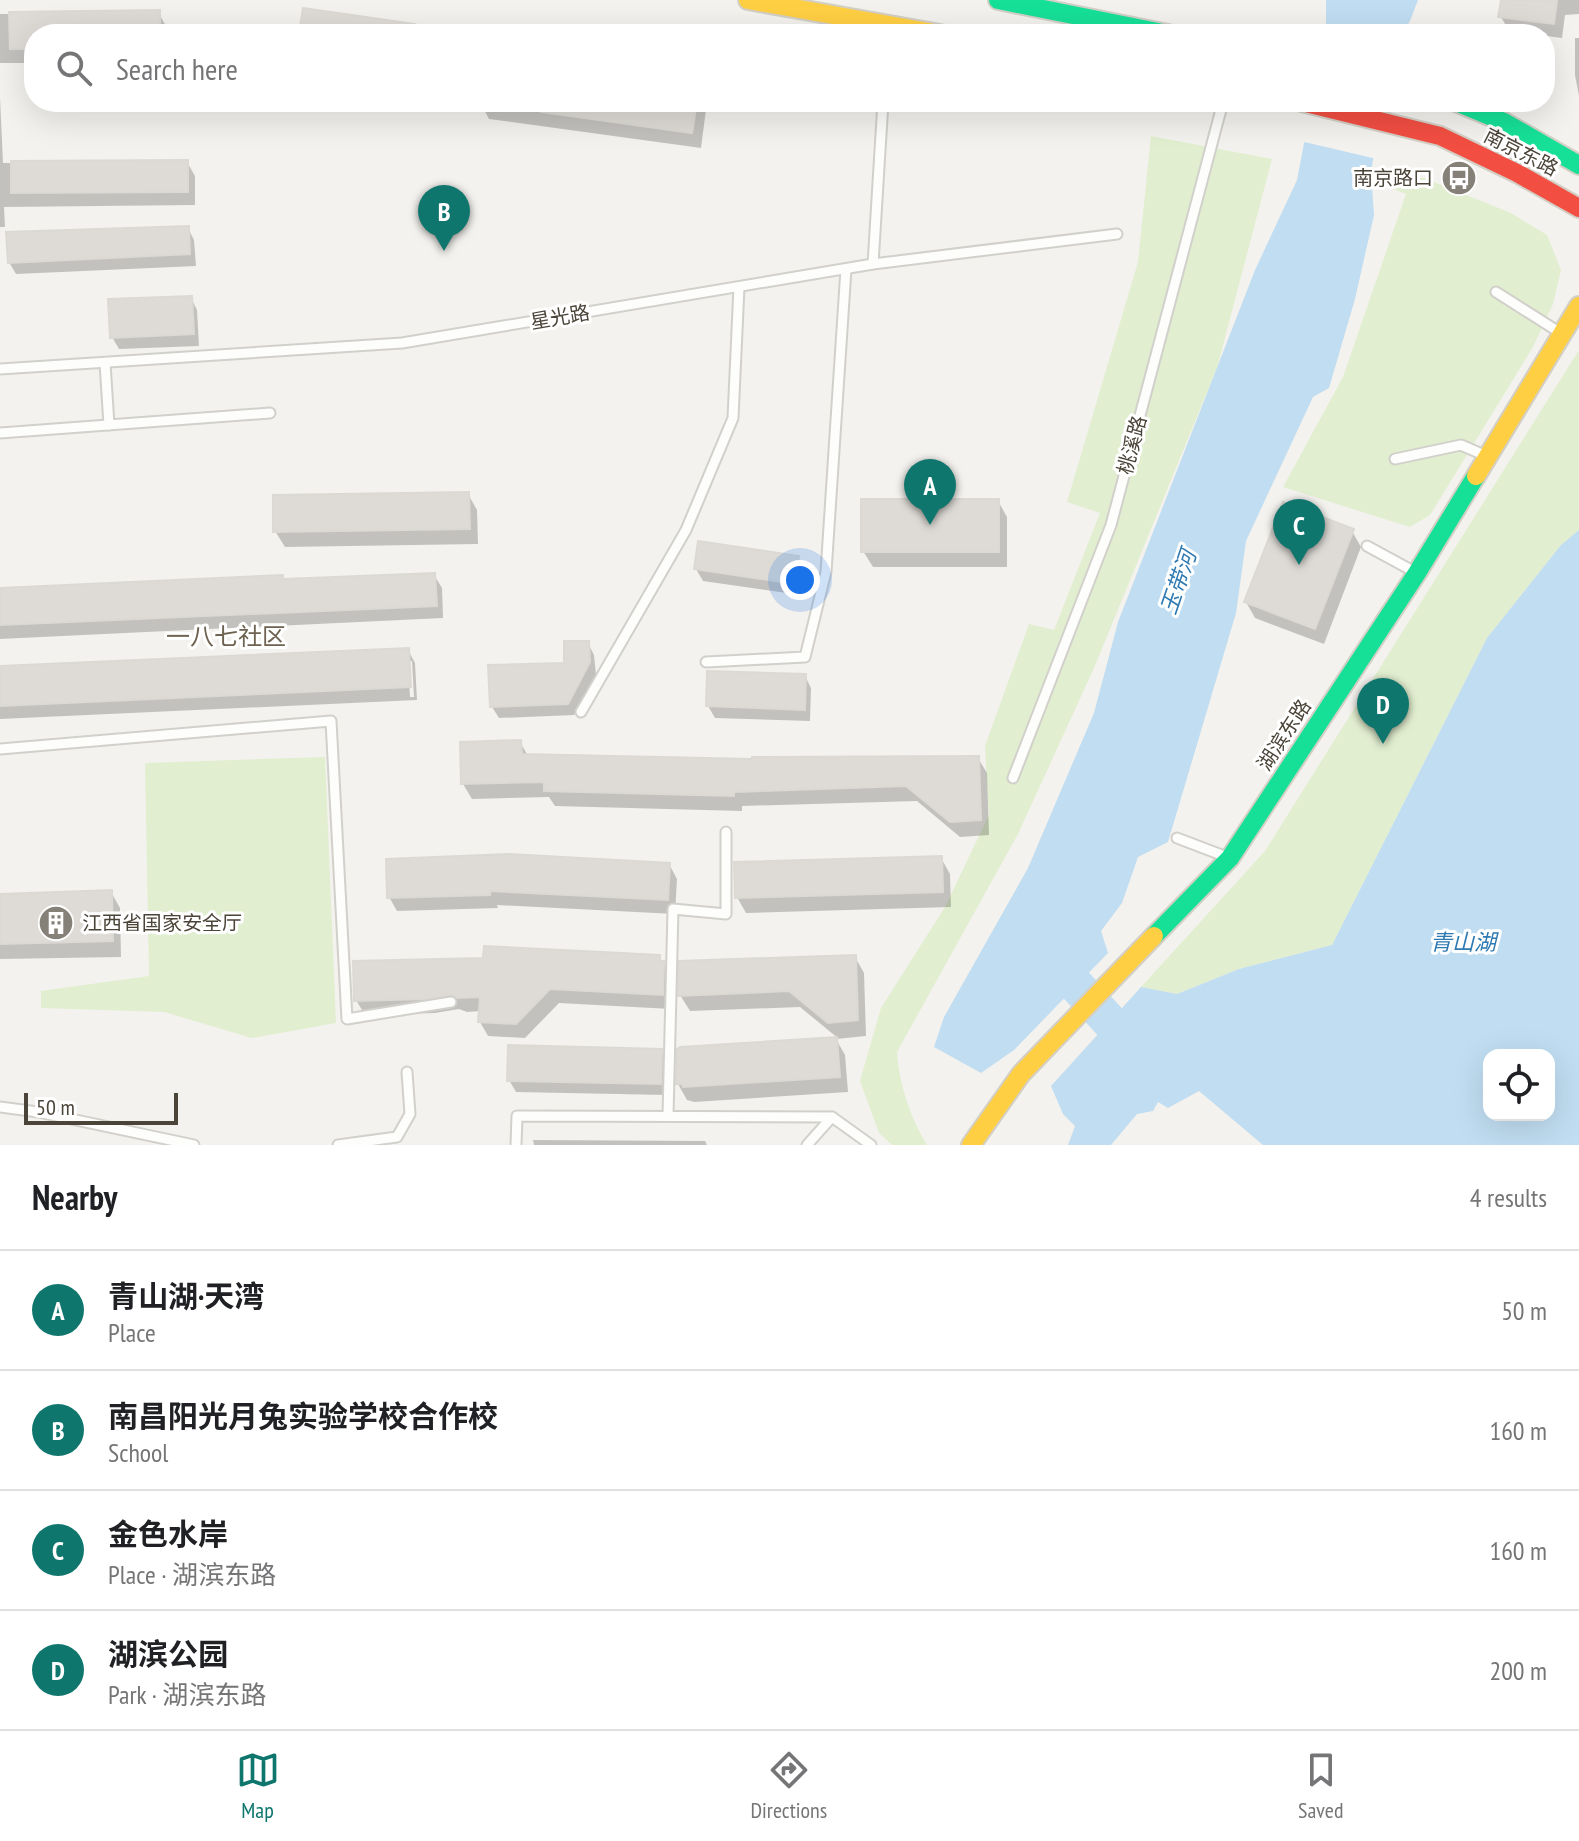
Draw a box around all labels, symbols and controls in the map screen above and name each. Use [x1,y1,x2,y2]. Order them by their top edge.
search box [24,24,1555,112]
icon: search [52,46,96,90]
text: Search here [116,49,238,88]
street label: 南京东路 [1479,122,1563,182]
bus stop icon: 南京路口 [1440,159,1478,197]
place label: 南京路口 [1353,165,1433,191]
pin: B [418,185,470,251]
street label: 星光路 [528,299,592,335]
street label: 桃溪路 [1112,413,1152,477]
pin: A [904,459,956,525]
pin: C [1273,499,1325,565]
water label: 玉带河 [1154,542,1203,618]
your location [780,560,820,600]
district label: 一八七社区 [166,621,286,652]
pin: D [1357,678,1409,744]
street label: 湖滨东路 [1251,694,1317,776]
building icon: 江西省国家安全厅 [37,904,75,942]
place label: 江西省国家安全厅 [82,910,242,936]
water label: 青山湖 [1430,928,1499,956]
map controls [1483,1049,1555,1121]
button: locate [1483,1049,1555,1121]
scale bar [24,1089,178,1125]
text: 50 m [36,1093,75,1121]
text: Nearby [32,1175,117,1219]
text: 4 results [1470,1181,1547,1214]
text: 青山湖·天湾 [108,1276,264,1315]
text: A [51,1294,65,1327]
text: 50 m [1501,1294,1547,1327]
text: Place [108,1316,156,1349]
text: 南昌阳光月兔实验学校合作校 [108,1396,498,1435]
text: B [52,1414,64,1447]
text: 160 m [1489,1414,1547,1447]
text: School [108,1436,168,1469]
text: 金色水岸 [108,1514,228,1553]
text: C [52,1534,64,1567]
text: 160 m [1489,1534,1547,1567]
text: Place · 湖滨东路 [108,1558,276,1591]
text: 湖滨公园 [108,1634,228,1673]
text: D [51,1654,65,1687]
text: 200 m [1489,1654,1547,1687]
text: Park · 湖滨东路 [108,1678,267,1711]
tab: Map [236,1748,280,1824]
tab: Directions [751,1748,827,1824]
tab: Saved [1298,1748,1343,1824]

